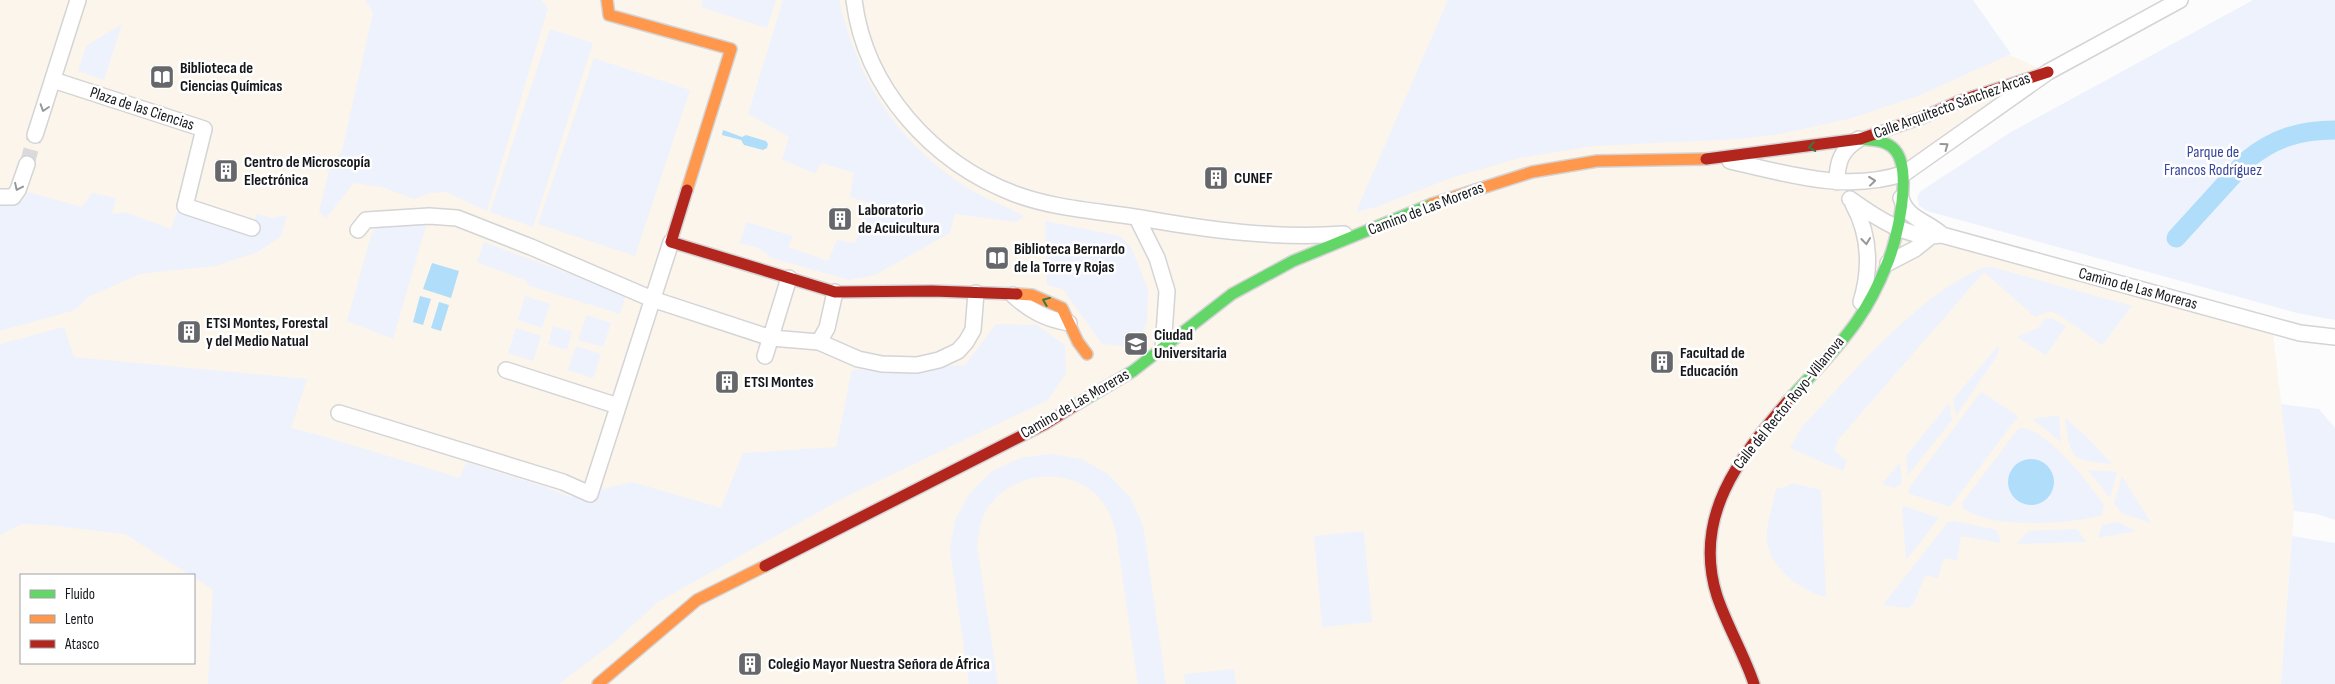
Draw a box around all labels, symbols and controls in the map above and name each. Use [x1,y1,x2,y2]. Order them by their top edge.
place label: Biblioteca de Ciencias Químicas [180,59,282,96]
library icon: Biblioteca de Ciencias Químicas [149,64,175,90]
street label: Calle Arquitecto Sánchez Arcas [1871,69,2033,143]
street label: Plaza de las Ciencias [87,83,197,135]
one-way arrow [40,103,50,111]
one-way arrow [1807,141,1816,151]
one-way arrow [1939,143,1949,152]
park label: Parque de Francos Rodríguez [2164,143,2262,180]
place label: Centro de Microscopía Electrónica [244,153,370,190]
building icon: Centro de Microscopía Electrónica [213,158,239,184]
building icon: CUNEF [1203,165,1229,191]
place label: CUNEF [1234,169,1273,188]
one-way arrow [1868,176,1876,187]
street label: Camino de Las Moreras [1366,178,1487,240]
one-way arrow [14,182,25,191]
place label: Laboratorio de Acuicultura [858,201,940,238]
building icon: Laboratorio de Acuicultura [827,206,853,232]
one-way arrow [1860,237,1871,245]
place label: Biblioteca Bernardo de la Torre y Rojas [1014,240,1125,277]
library icon: Biblioteca Bernardo de la Torre y Rojas [984,245,1010,271]
street label: Camino de Las Moreras [2077,264,2200,314]
one-way arrow [1042,297,1051,307]
place label: ETSI Montes, Forestal y del Medio Natual [206,314,328,351]
building icon: ETSI Montes, Forestal y del Medio Natual [176,319,202,345]
place label: Ciudad Universitaria [1154,326,1227,363]
school or university icon: Ciudad Universitaria [1123,331,1149,357]
street label: Calle del Rector Royo-Villanova [1730,333,1848,473]
place label: Facultad de Educación [1680,344,1745,381]
building icon: Facultad de Educación [1649,349,1675,375]
street label: Camino de Las Moreras [1017,365,1133,443]
building icon: ETSI Montes [714,369,740,395]
place label: ETSI Montes [744,373,814,392]
legend [20,574,195,664]
text: Fluido [65,585,95,604]
text: Lento [65,610,94,629]
text: Atasco [64,635,99,654]
building icon: Colegio Mayor Nuestra Señora de África [737,651,763,677]
place label: Colegio Mayor Nuestra Señora de África [768,655,990,674]

